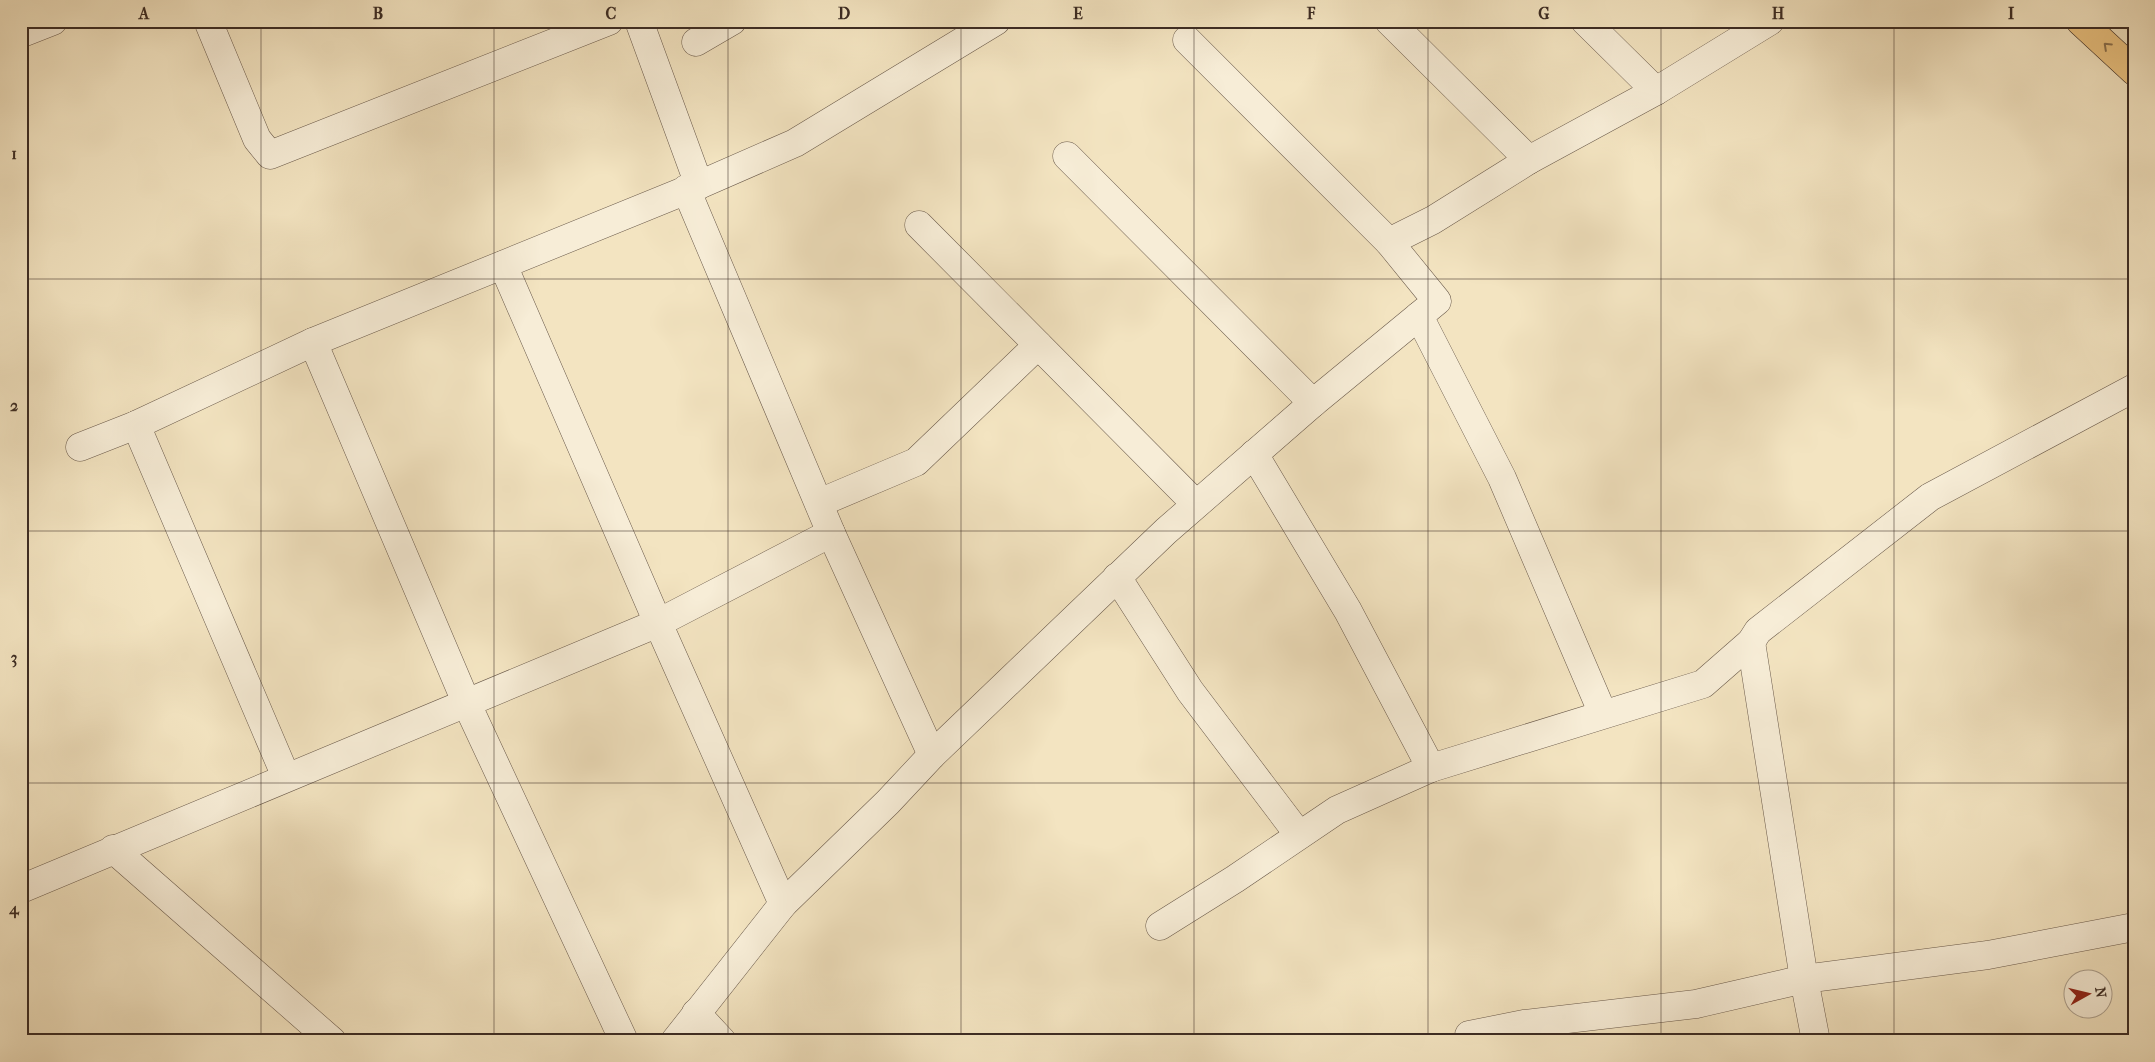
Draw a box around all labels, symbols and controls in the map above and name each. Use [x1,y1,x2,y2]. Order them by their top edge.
text: A [138,4,150,23]
text: B [373,4,383,23]
text: C [606,4,617,23]
text: D [838,4,850,23]
text: E [1073,4,1083,23]
text: F [1306,4,1316,23]
text: G [1538,4,1550,23]
text: H [1772,4,1785,23]
text: I [2008,4,2015,23]
one-way arrow [2103,43,2112,52]
text: 1 [11,144,17,163]
text: 2 [10,396,18,415]
text: 3 [11,648,17,668]
text: 4 [8,899,20,919]
north arrow [2062,970,2112,1020]
text: N [2091,986,2110,999]

